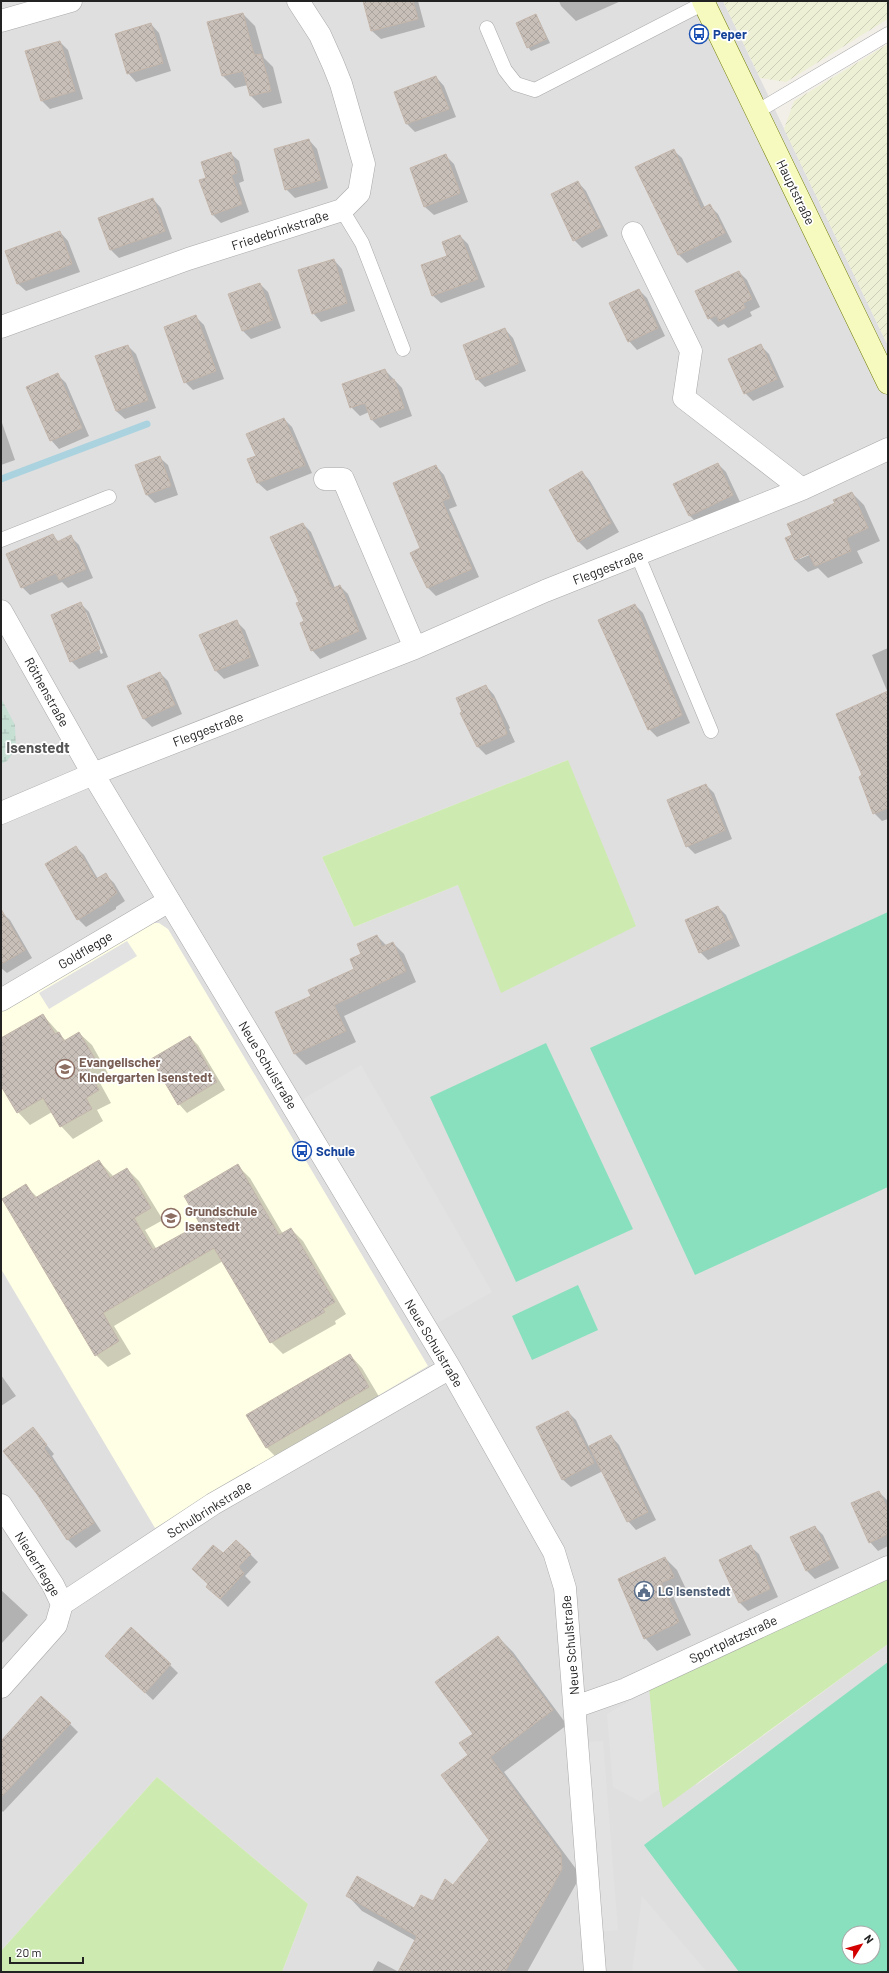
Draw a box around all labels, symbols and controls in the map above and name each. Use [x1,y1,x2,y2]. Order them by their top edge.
bus stop icon: Peper [688,23,710,45]
place label: Peper [713,26,747,42]
street label: Hauptstraße [773,157,819,227]
street label: Friedebrinkstraße [229,207,331,253]
street label: Fleggestraße [570,546,646,588]
street label: Röthenstraße [21,654,73,730]
street label: Fleggestraße [170,708,246,750]
district label: Isenstedt [6,738,70,756]
street label: Goldflegge [55,928,115,972]
street label: Neue Schulstraße [235,1018,301,1112]
place label: Evangelischer Kindergarten Isenstedt [79,1054,212,1085]
school or university icon: Evangelischer Kindergarten Isenstedt [54,1058,76,1080]
bus stop icon: Schule [291,1140,313,1162]
place label: Schule [316,1143,355,1159]
place label: Grundschule Isenstedt [185,1203,257,1234]
school or university icon: Grundschule Isenstedt [160,1207,182,1229]
street label: Neue Schulstraße [401,1296,467,1390]
street label: Schulbrinkstraße [164,1477,254,1541]
street label: Niederflegge [12,1529,64,1599]
public building icon: LG Isenstedt [633,1580,655,1602]
place label: LG Isenstedt [658,1583,731,1599]
street label: Neue Schulstraße [558,1594,582,1696]
street label: Sportplatzstraße [686,1612,780,1666]
north arrow [841,1925,881,1965]
text: N [862,1932,877,1946]
scale bar [10,1939,83,1965]
text: 20 m [16,1945,42,1959]

